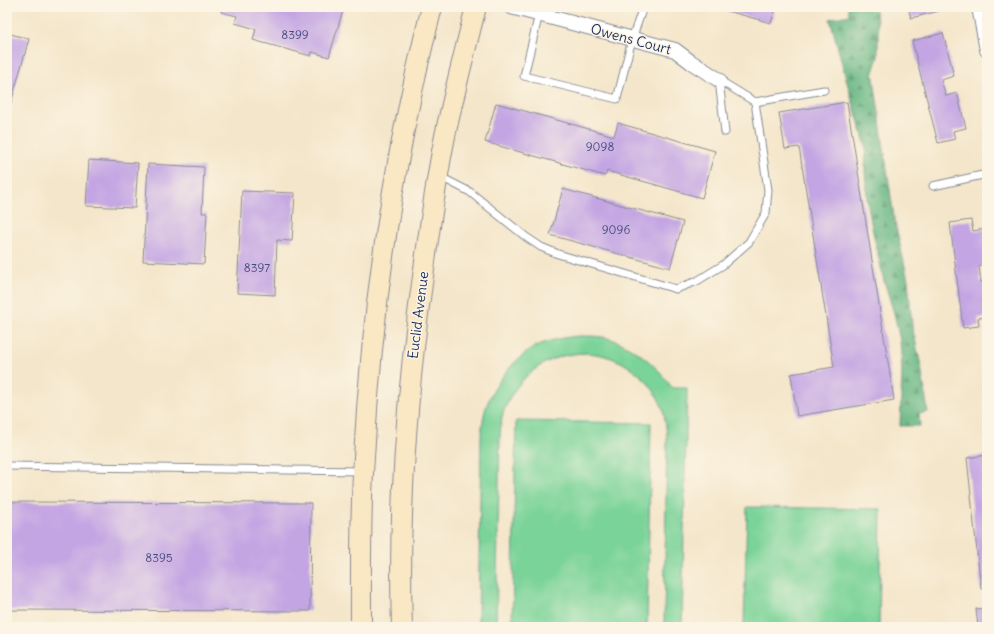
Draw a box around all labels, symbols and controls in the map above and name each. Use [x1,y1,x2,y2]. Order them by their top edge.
street label: Owens Court [589,20,674,58]
house number: 8399 [281,27,309,42]
house number: 9098 [586,139,614,154]
house number: 9096 [602,222,630,237]
house number: 8397 [244,260,270,275]
street label: Euclid Avenue [404,270,432,360]
house number: 8395 [145,550,173,565]

